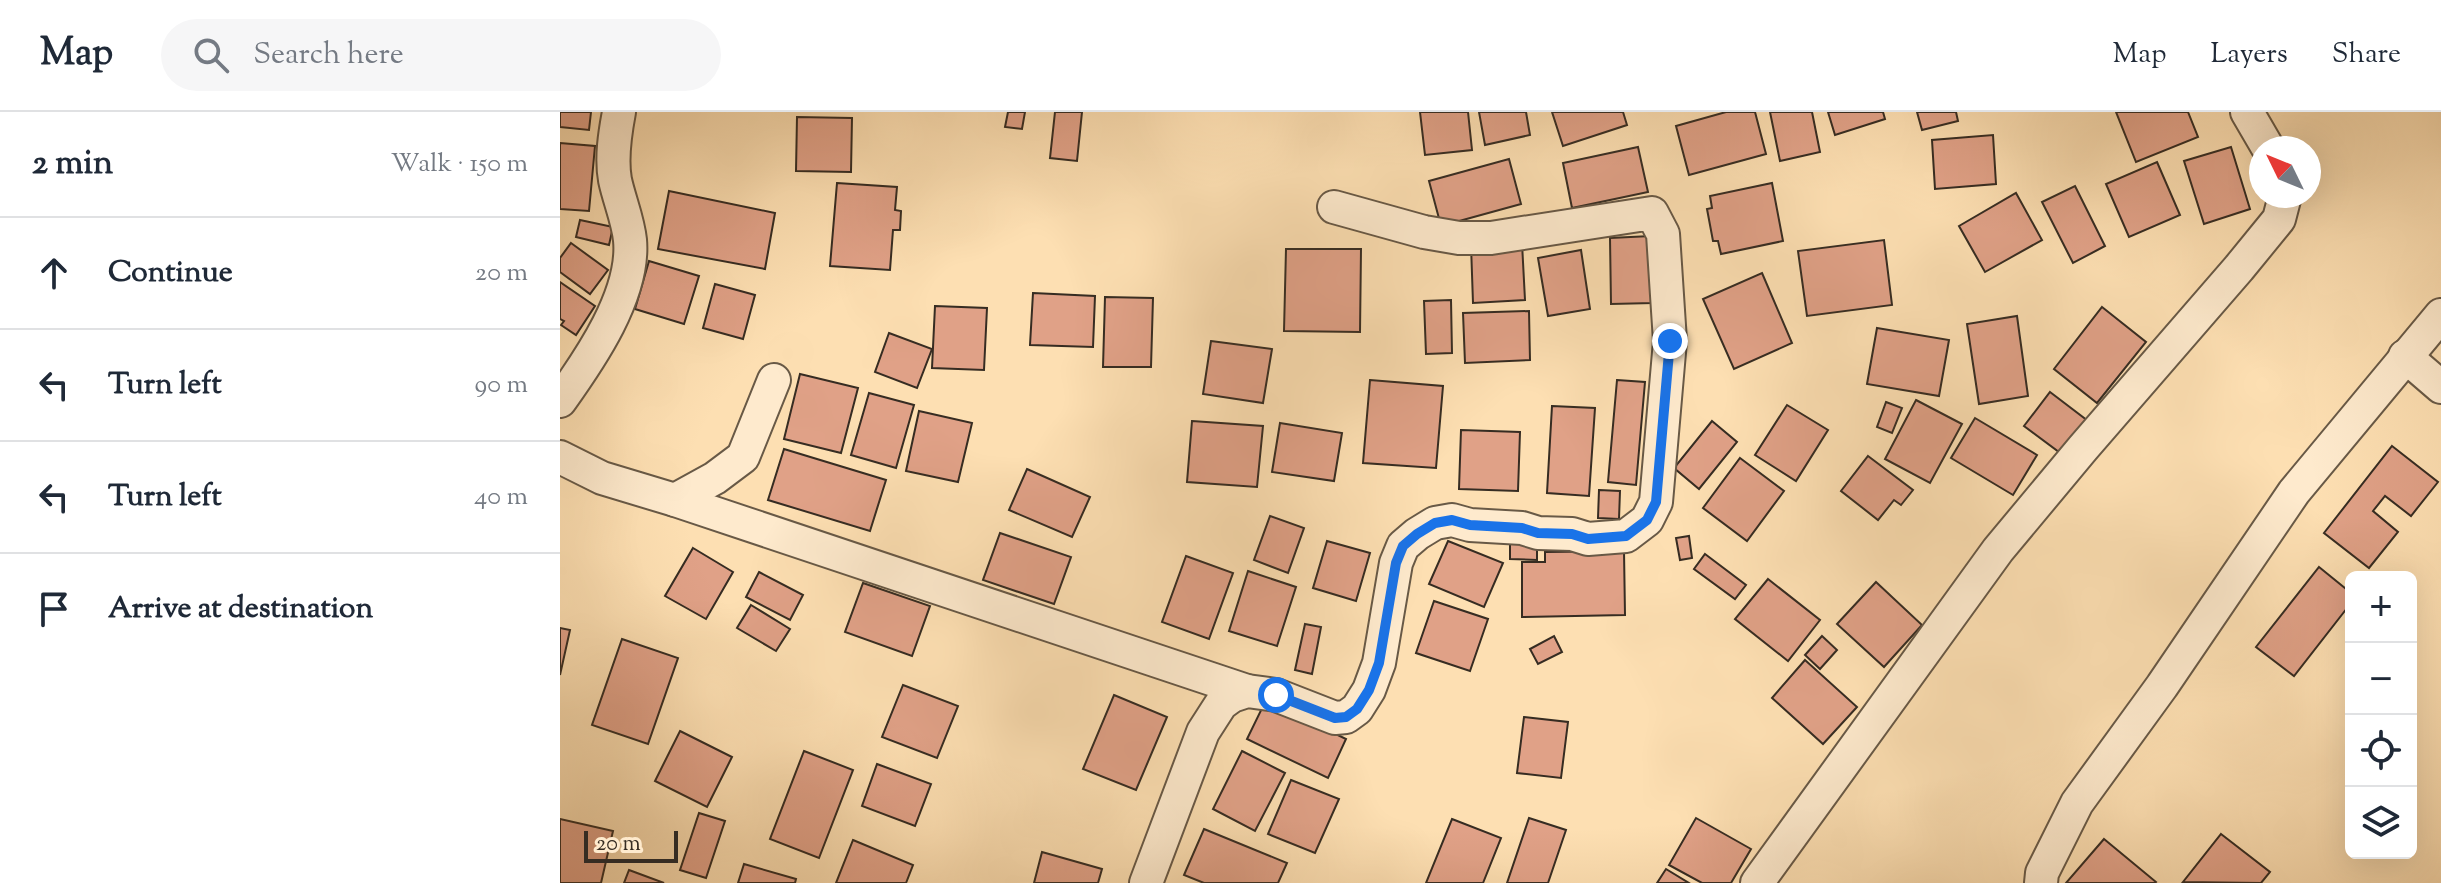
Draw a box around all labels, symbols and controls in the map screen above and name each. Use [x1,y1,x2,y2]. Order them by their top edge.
search box [161,19,721,91]
text: Map [40,28,113,82]
icon: search [189,33,233,77]
text: Search here [253,34,404,77]
text: Map [2113,35,2166,75]
text: Layers [2210,35,2288,75]
text: Share [2332,35,2401,75]
north arrow [2249,136,2321,208]
text: 2 min [32,140,113,189]
text: Walk · 150 m [391,146,528,183]
icon: ahead [32,251,76,295]
text: Continue [108,252,233,295]
text: 20 m [475,255,528,292]
route end [1652,323,1688,359]
icon: left [32,363,76,407]
text: Turn left [108,364,222,407]
text: 90 m [475,367,528,404]
icon: left [32,475,76,519]
text: Turn left [108,476,222,519]
text: 40 m [474,479,528,516]
map controls [2345,571,2417,859]
button: + [2345,571,2417,643]
icon: arrive [32,587,76,631]
text: Arrive at destination [108,588,373,631]
button: − [2345,643,2417,715]
route start [1258,677,1294,713]
button: locate [2345,715,2417,787]
button: layers [2345,787,2417,859]
scale bar [584,827,678,863]
text: 20 m [596,829,641,861]

